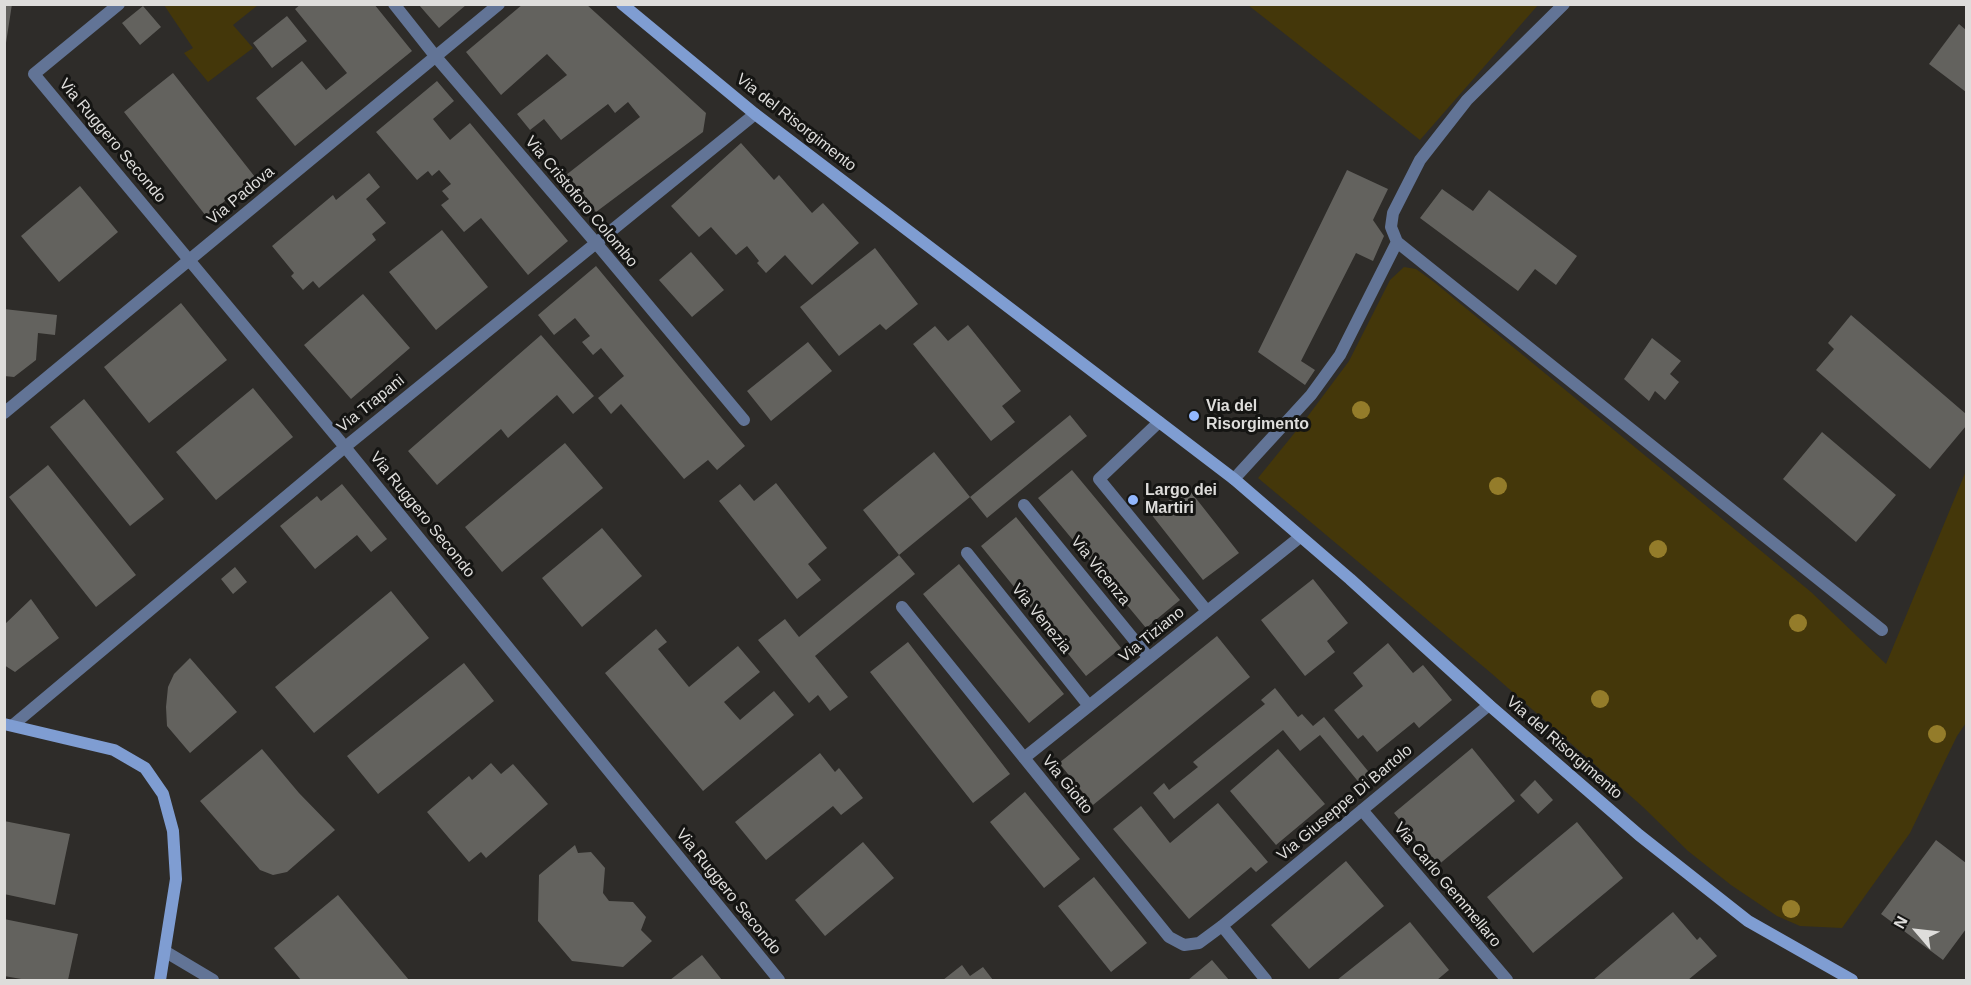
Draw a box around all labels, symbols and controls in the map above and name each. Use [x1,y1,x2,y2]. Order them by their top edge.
street label: Via del Risorgimento [732,70,860,176]
street label: Via Ruggero Secondo [54,75,170,207]
street label: Via Cristoforo Colombo [521,133,641,271]
street label: Via Padova [204,162,278,230]
street label: Via Trapani [334,371,408,437]
place label: Via del Risorgimento [1206,397,1309,435]
marker: Via del Risorgimento [1187,409,1201,423]
street label: Via Ruggero Secondo [365,448,479,582]
place label: Largo dei Martiri [1145,481,1217,519]
marker: Largo dei Martiri [1126,493,1140,507]
street label: Via Vicenza [1066,532,1134,610]
street label: Via Venezia [1007,580,1075,658]
street label: Via Tiziano [1116,603,1188,667]
street label: Via del Risorgimento [1502,692,1626,804]
street label: Via Giuseppe Di Bartolo [1274,741,1416,865]
street label: Via Giotto [1038,752,1096,818]
street label: Via Carlo Gemmellaro [1389,819,1505,951]
street label: Via Ruggero Secondo [671,825,785,959]
north arrow [1887,901,1947,961]
text: N [1890,913,1911,931]

